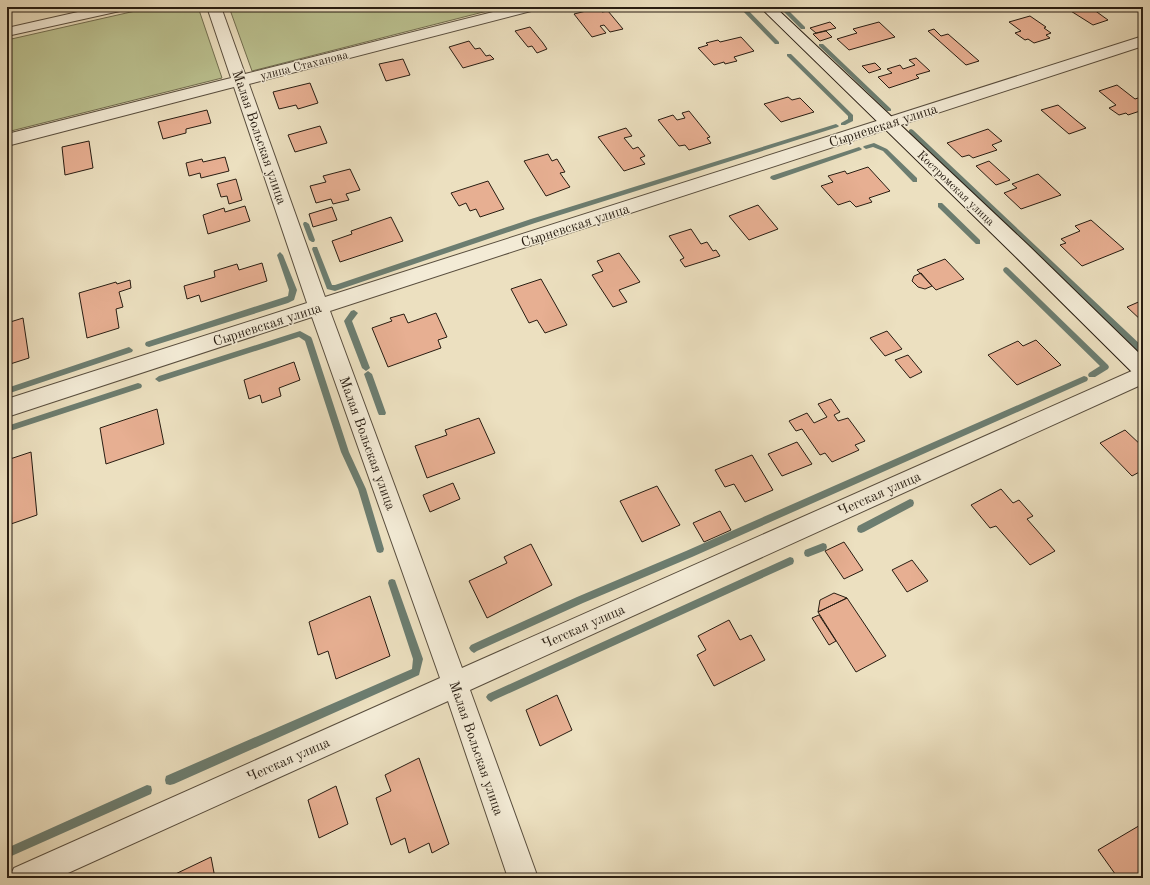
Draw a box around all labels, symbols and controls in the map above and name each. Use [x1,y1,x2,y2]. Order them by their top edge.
street label: улица Стаханова [259,49,349,83]
street label: Малая Вольская улица [229,68,289,206]
street label: Сырневская улица [827,102,939,150]
street label: Костромская улица [914,149,996,229]
street label: Сырневская улица [519,202,631,250]
street label: Сырневская улица [211,301,323,349]
street label: Малая Вольская улица [336,375,398,512]
street label: Чегская улица [836,469,923,518]
street label: Чегская улица [540,602,627,651]
street label: Малая Вольская улица [446,679,506,817]
street label: Чегская улица [245,735,332,784]

